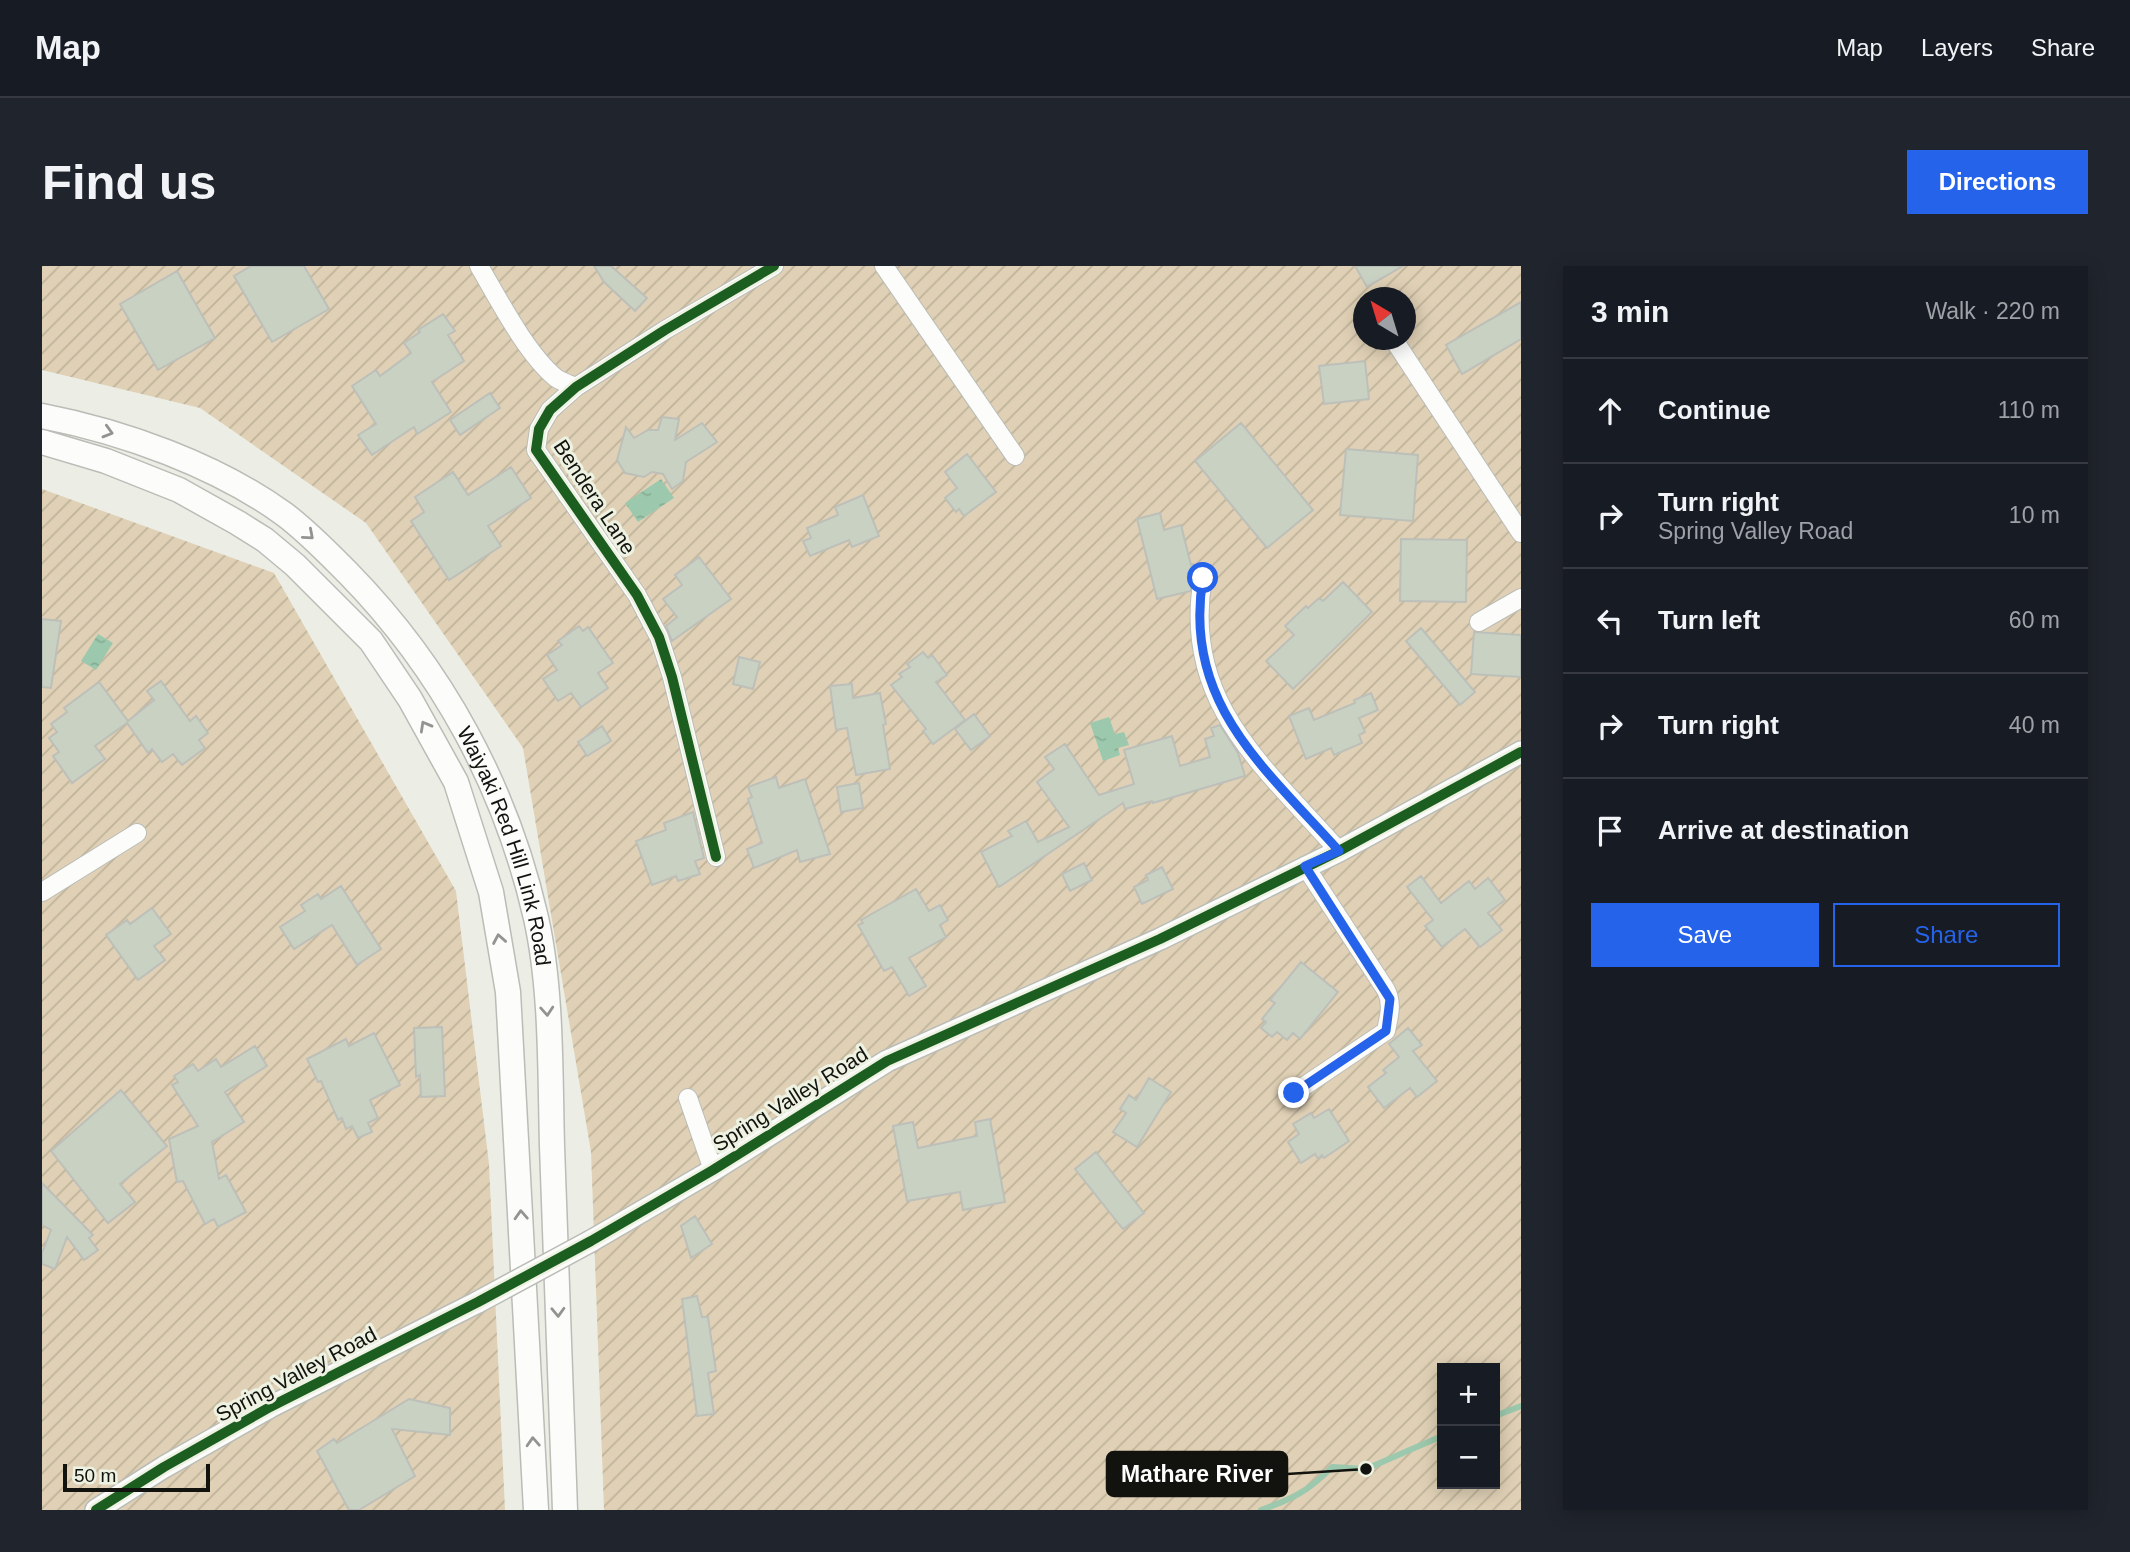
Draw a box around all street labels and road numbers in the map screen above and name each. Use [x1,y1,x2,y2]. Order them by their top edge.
street label: Bendera Lane [549,435,641,559]
street label: Waiyaki Red Hill Link Road [453,722,555,967]
street label: Spring Valley Road [708,1042,872,1156]
street label: Spring Valley Road [212,1322,380,1426]

